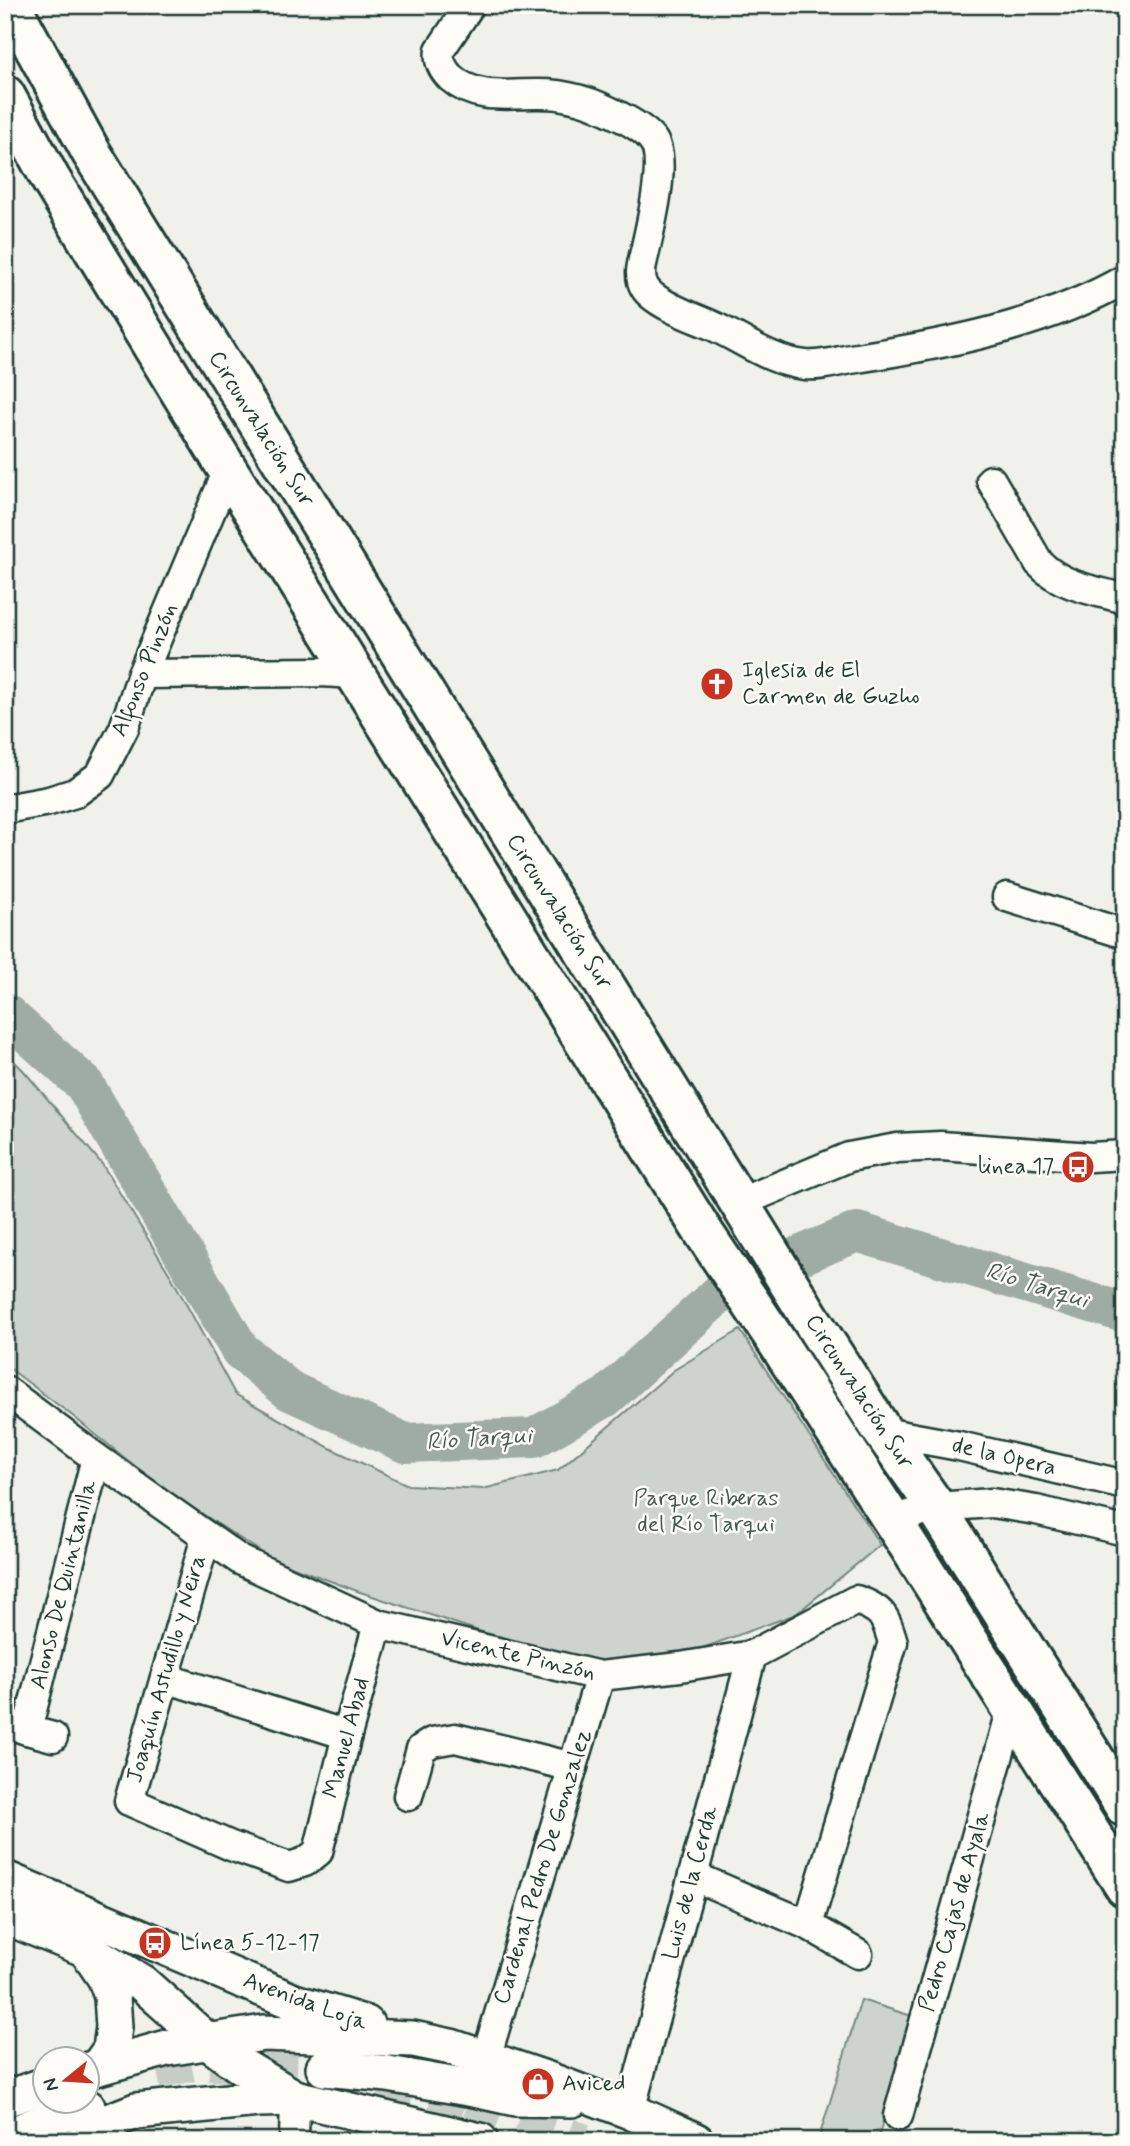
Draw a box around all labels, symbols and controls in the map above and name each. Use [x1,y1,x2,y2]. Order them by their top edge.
street label: Circunvalación Sur [201,345,321,513]
street label: Alfonso Pinzón [105,599,186,742]
place label: Iglesia de El Carmen de Guzho [742,656,920,712]
church icon: Iglesia de El Carmen de Guzho [698,665,736,703]
street label: Circunvalación Sur [499,828,619,996]
bus stop icon: linea 17 [1059,1148,1097,1186]
place label: linea 17 [978,1152,1054,1182]
water label: Río Tarqui [982,1256,1095,1317]
street label: Circunvalación Sur [798,1309,920,1475]
water label: Río Tarqui [425,1420,535,1458]
street label: de la Opera [949,1430,1059,1484]
street label: Alonso De Quintanilla [24,1477,104,1692]
park label: Parque Riberas del Río Tarqui [633,1484,779,1540]
street label: Joaquín Astudillo y Neira [120,1552,214,1786]
street label: Vicente Pinzón [438,1624,598,1688]
street label: Manuel Abad [316,1674,378,1802]
street label: Cardenal Pedro De Gonzalez [487,1726,599,2008]
street label: Luis de la Cerda [656,1803,726,1963]
street label: Pedro Cajas de Ayala [912,1808,998,2015]
bus stop icon: Línea 5-12-17 [136,1924,174,1962]
place label: Línea 5-12-17 [180,1928,320,1958]
street label: Avenida Loja [239,1966,371,2038]
north arrow [32,2044,102,2114]
shop icon: Aviced [519,2065,557,2103]
place label: Aviced [562,2069,626,2099]
text: N [37,2075,65,2095]

